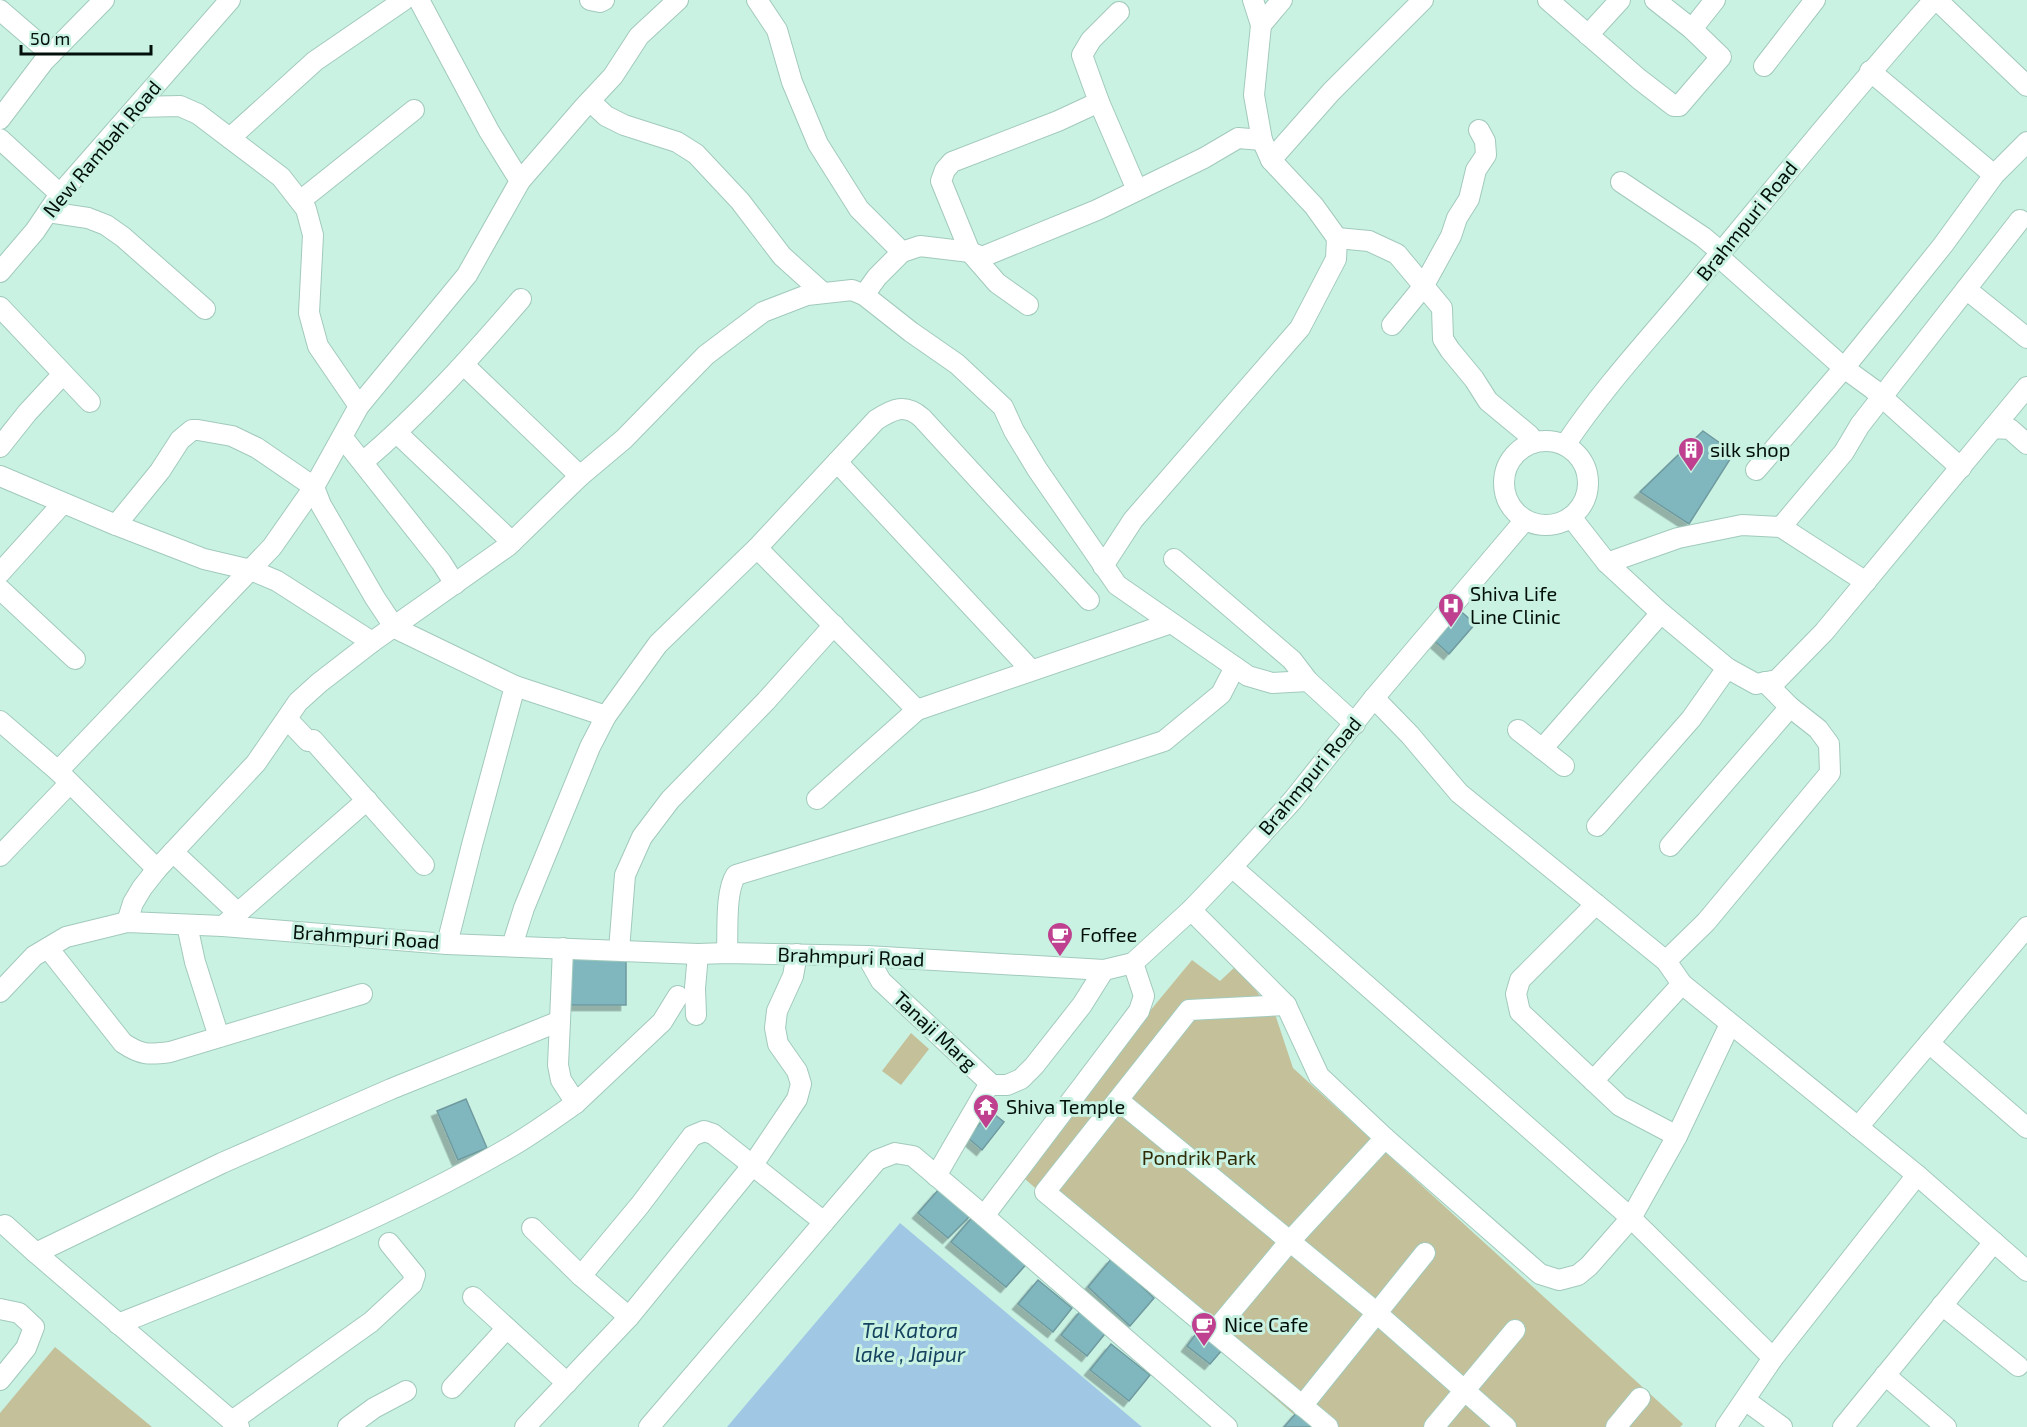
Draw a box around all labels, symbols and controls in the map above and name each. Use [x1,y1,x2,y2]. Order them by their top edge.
scale bar [21,18,152,56]
text: 50 m [30,27,70,49]
street label: New Rambah Road [37,75,165,221]
street label: Brahmpuri Road [1691,156,1802,285]
building icon: silk shop [1676,435,1706,473]
place label: silk shop [1710,437,1790,461]
place label: Shiva Life Line Clinic [1470,581,1561,628]
hospital icon: Shiva Life Line Clinic [1436,591,1466,629]
street label: Brahmpuri Road [1253,711,1366,839]
street label: Brahmpuri Road [292,919,440,953]
cafe icon: Foffee [1045,920,1075,958]
place label: Foffee [1080,922,1137,946]
street label: Brahmpuri Road [777,941,925,971]
street label: Tanaji Marg [889,986,982,1075]
temple icon: Shiva Temple [971,1092,1001,1130]
place label: Shiva Temple [1006,1094,1125,1118]
park label: Pondrik Park [1142,1145,1256,1169]
cafe icon: Nice Cafe [1189,1310,1219,1348]
place label: Nice Cafe [1224,1312,1308,1336]
water label: Tal Katora lake , Jaipur [855,1317,966,1366]

